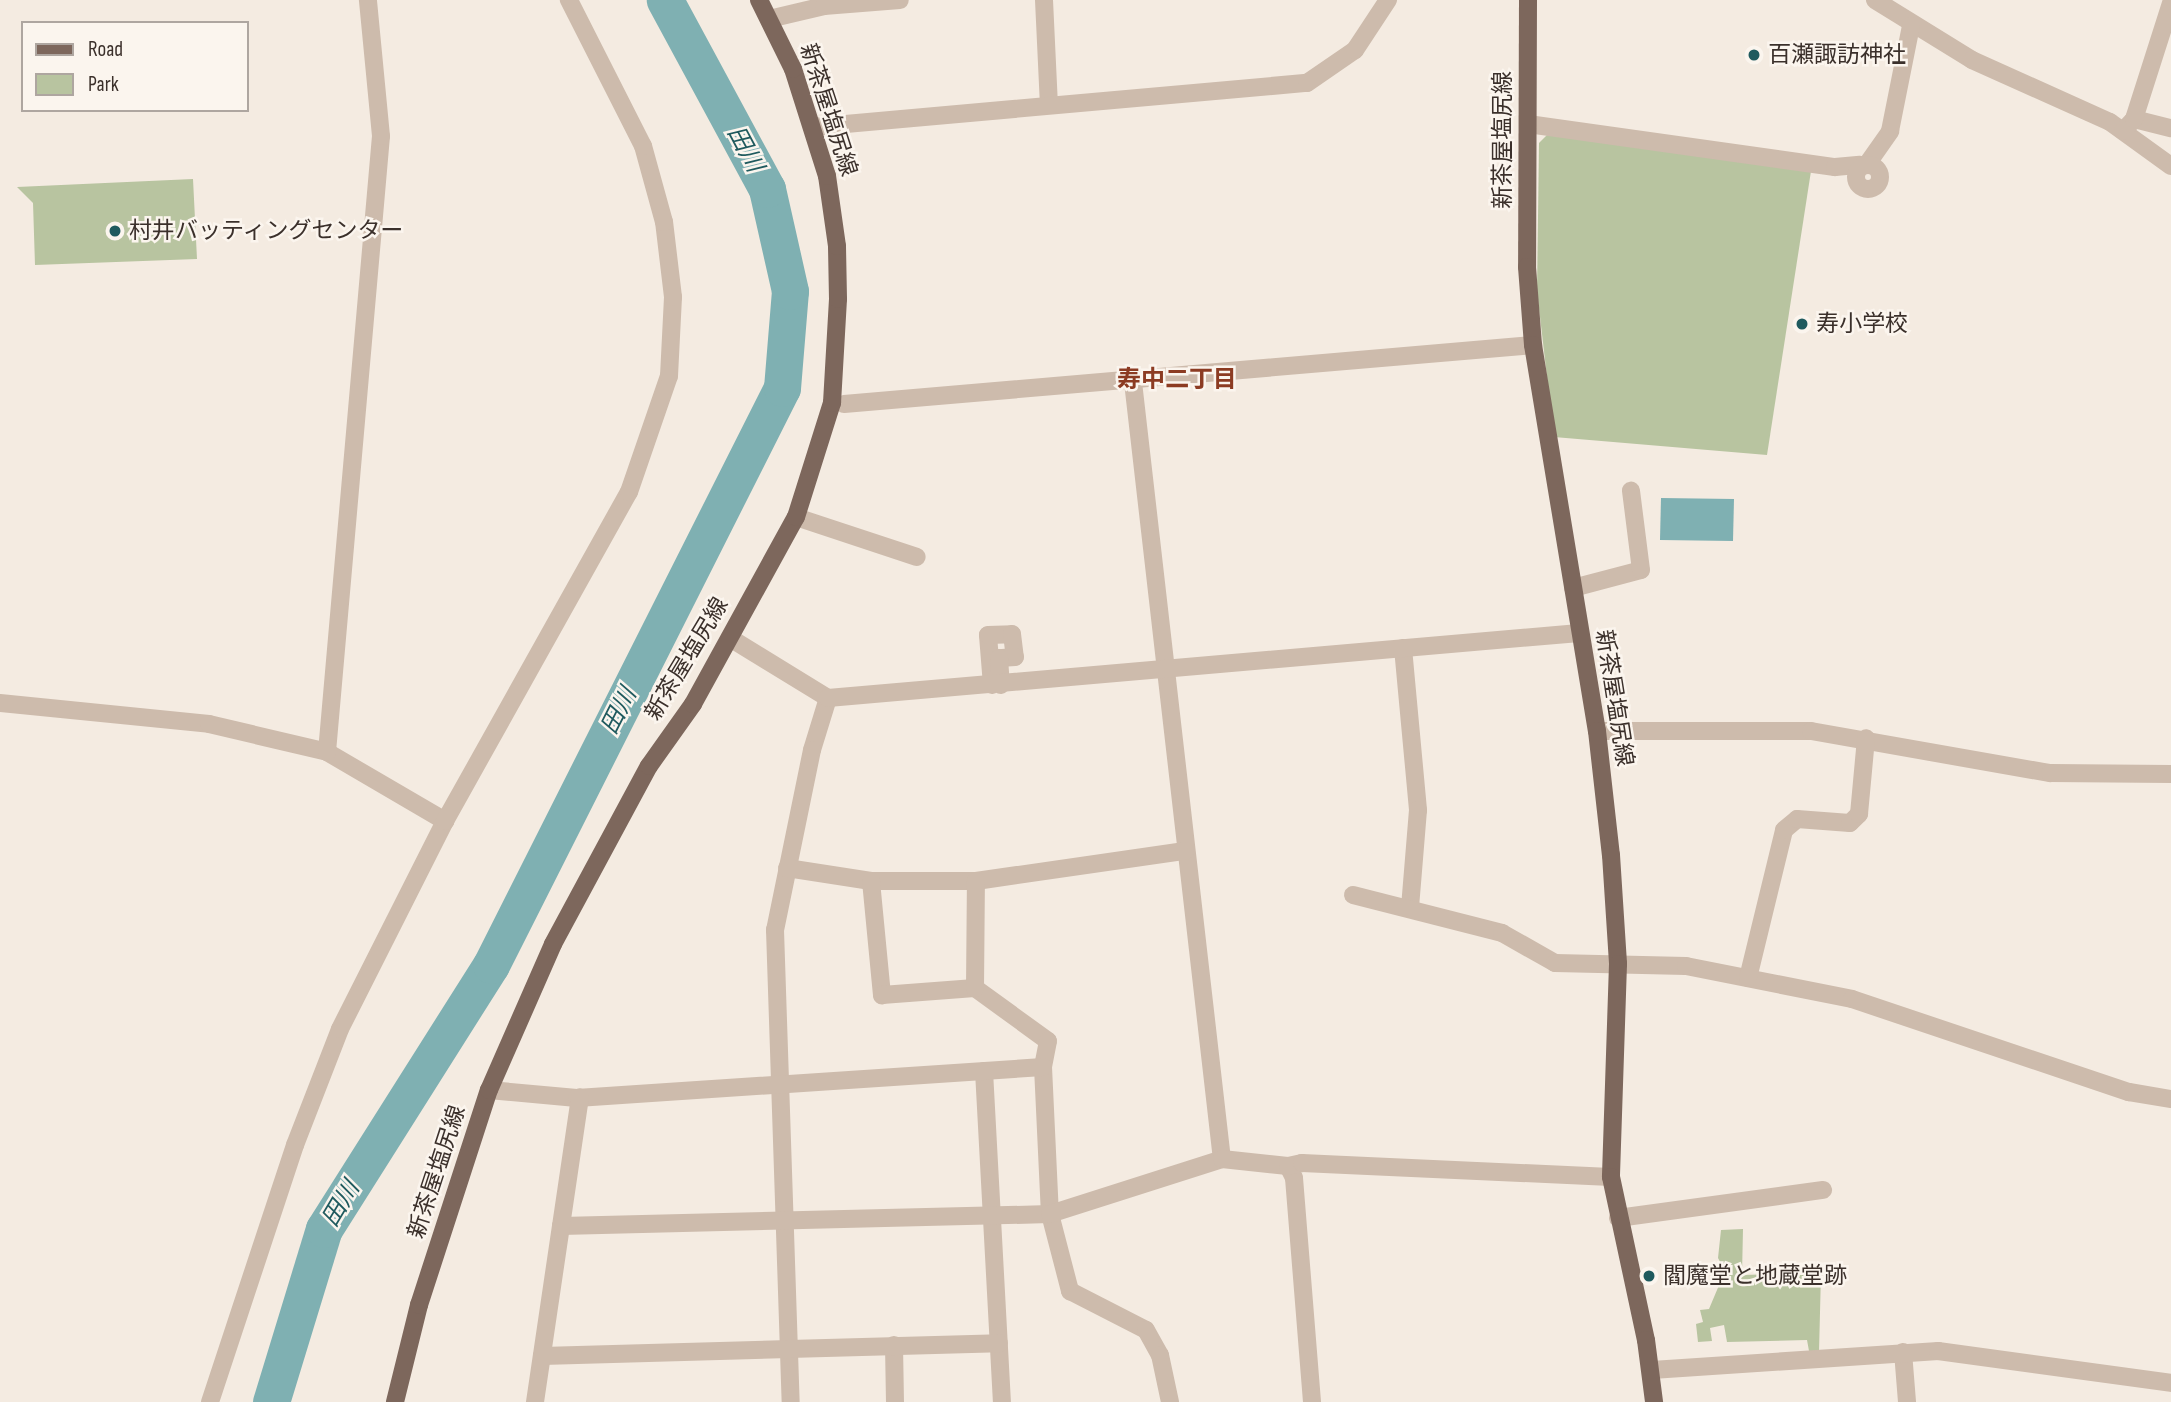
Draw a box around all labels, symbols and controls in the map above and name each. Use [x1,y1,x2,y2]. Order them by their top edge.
legend [21,21,248,112]
text: Road [88,37,123,62]
street label: 新茶屋塩尻線 [794,40,862,180]
place label: 百瀬諏訪神社 [1768,41,1906,69]
marker: 百瀬諏訪神社 [1746,47,1762,63]
street label: 新茶屋塩尻線 [1489,71,1517,209]
text: Park [88,72,119,97]
water label: 田川 [721,121,769,177]
place label: 村井バッティングセンター [129,217,405,245]
marker: 村井バッティングセンター [107,223,123,239]
place label: 寿小学校 [1816,310,1908,338]
marker: 寿小学校 [1794,316,1810,332]
district label: 寿中二丁目 [1117,366,1237,394]
street label: 新茶屋塩尻線 [640,593,734,725]
street label: 新茶屋塩尻線 [1590,628,1638,768]
water label: 田川 [595,683,643,739]
street label: 新茶屋塩尻線 [403,1102,471,1242]
water label: 田川 [316,1176,366,1232]
place label: 閻魔堂と地蔵堂跡 [1663,1262,1847,1290]
marker: 閻魔堂と地蔵堂跡 [1641,1268,1657,1284]

